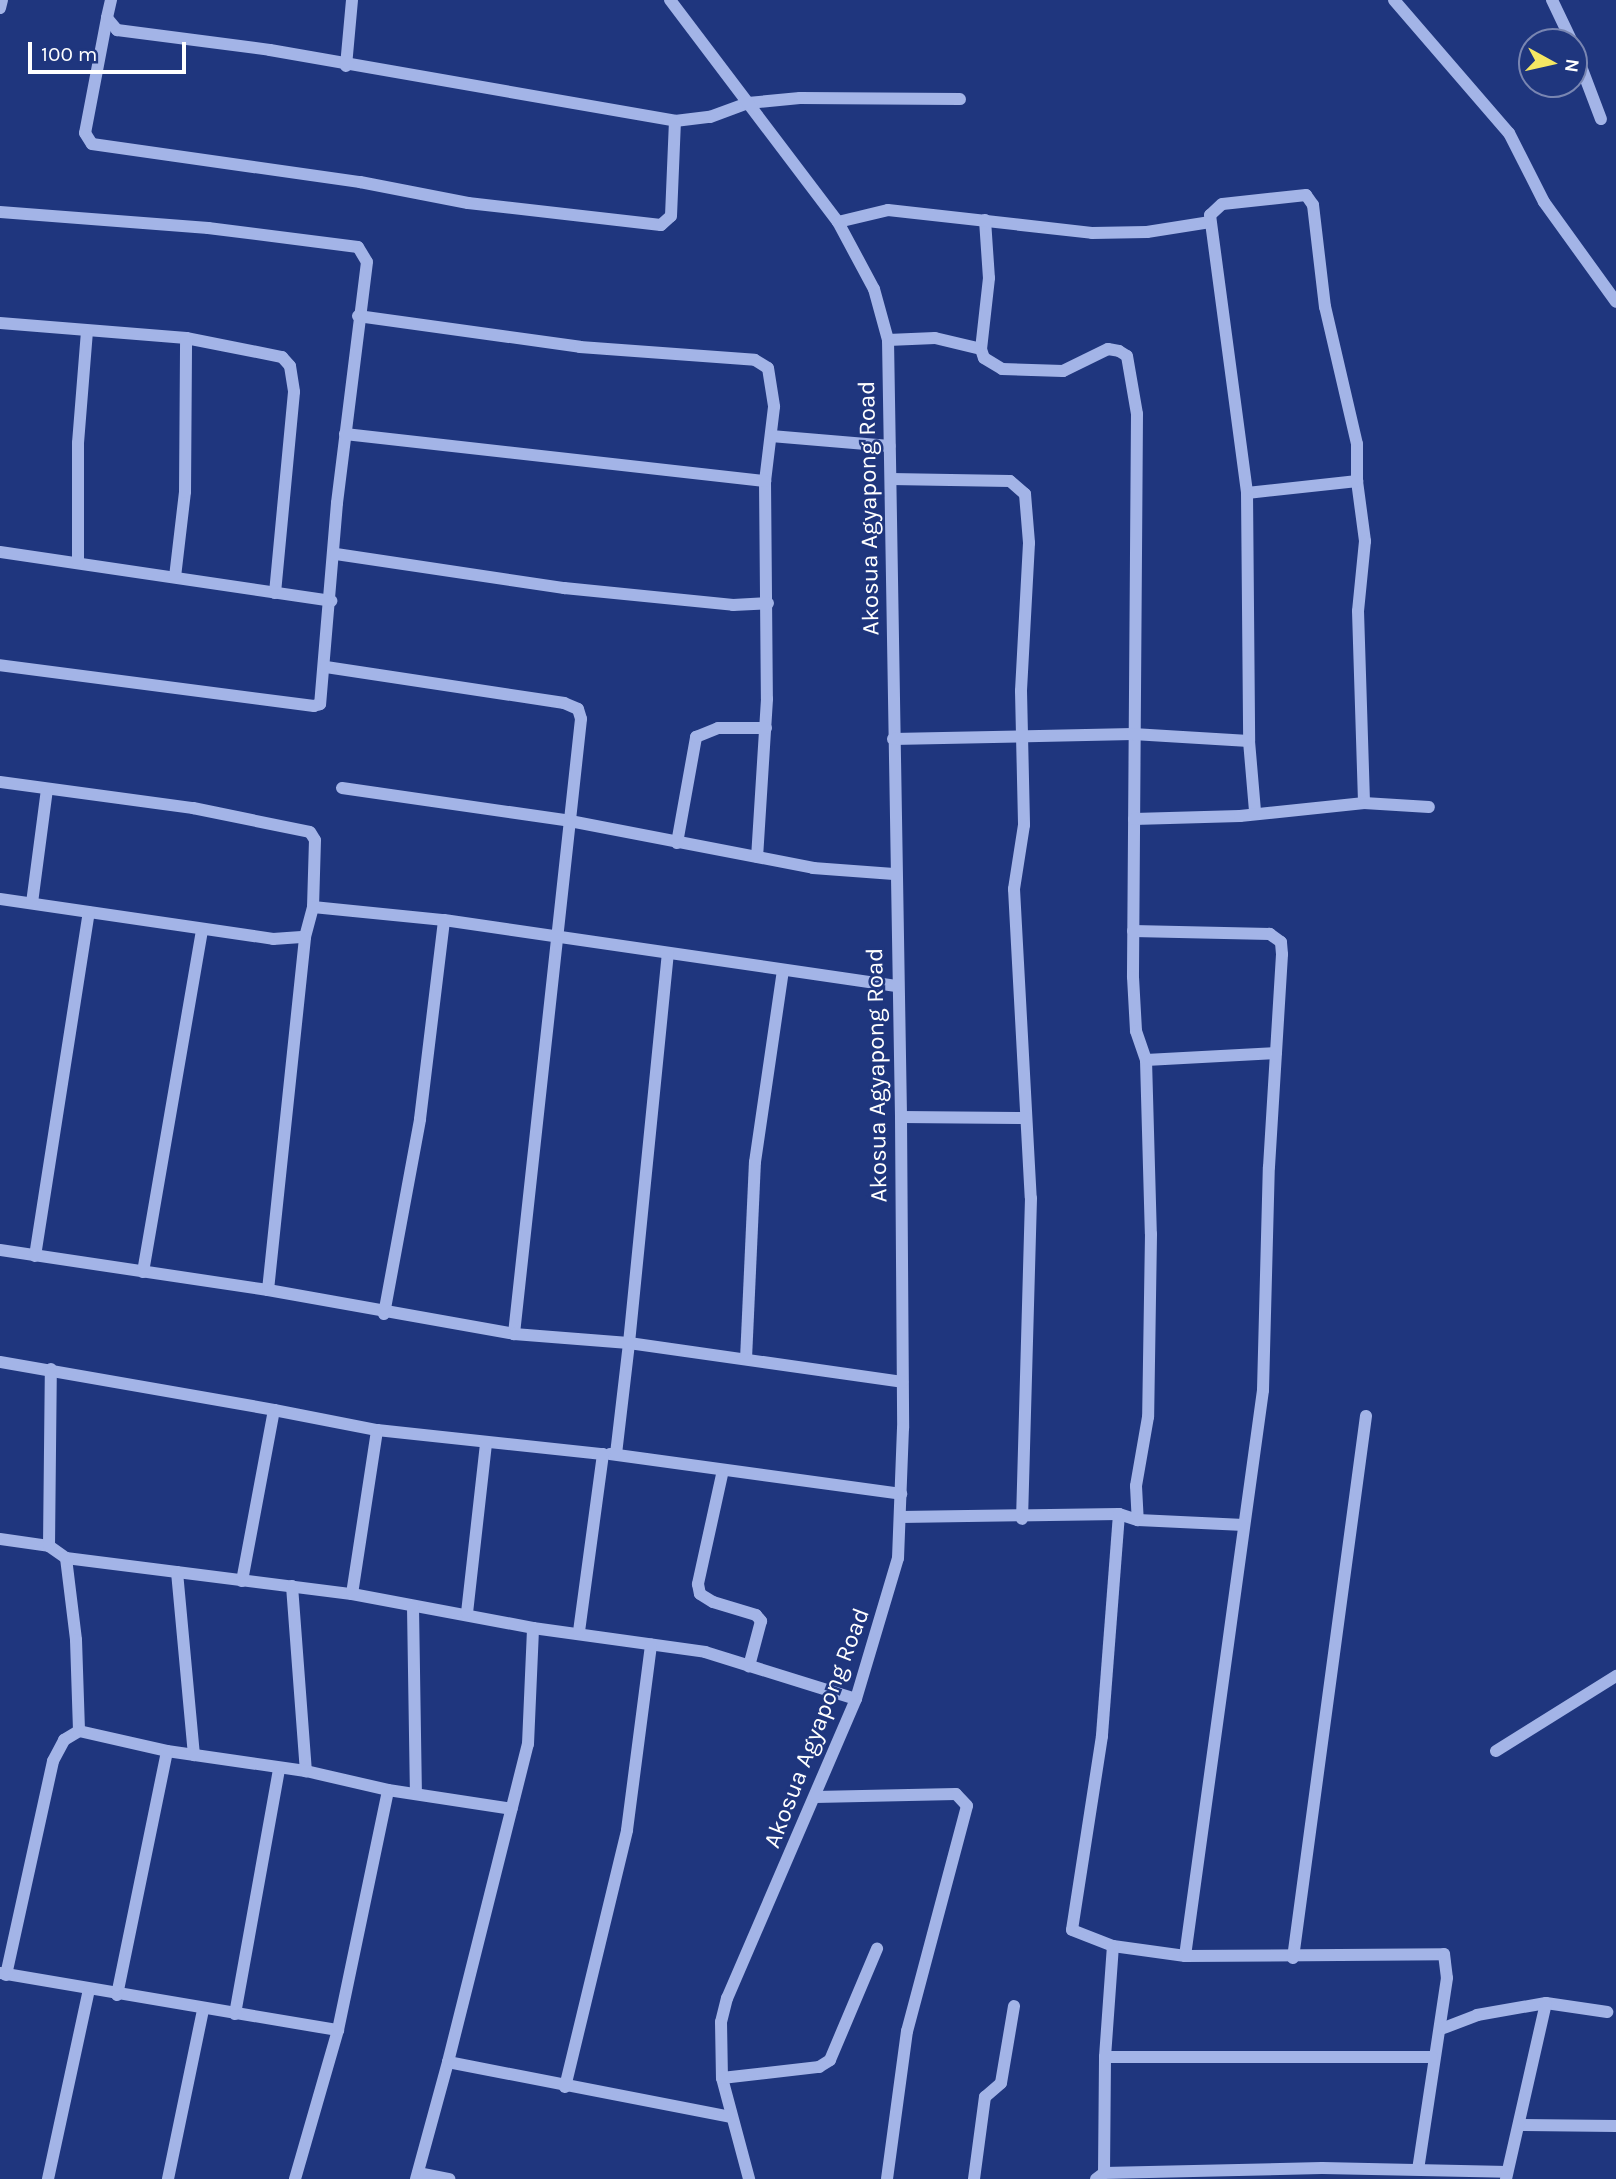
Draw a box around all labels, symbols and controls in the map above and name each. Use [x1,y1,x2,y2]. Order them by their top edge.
scale bar [32,28,189,72]
north arrow [1518,28,1588,98]
text: 100 m [41,42,98,66]
text: N [1560,57,1584,74]
street label: Akosua Agyapong Road [852,380,886,636]
street label: Akosua Agyapong Road [860,947,894,1203]
street label: Akosua Agyapong Road [758,1604,876,1852]

